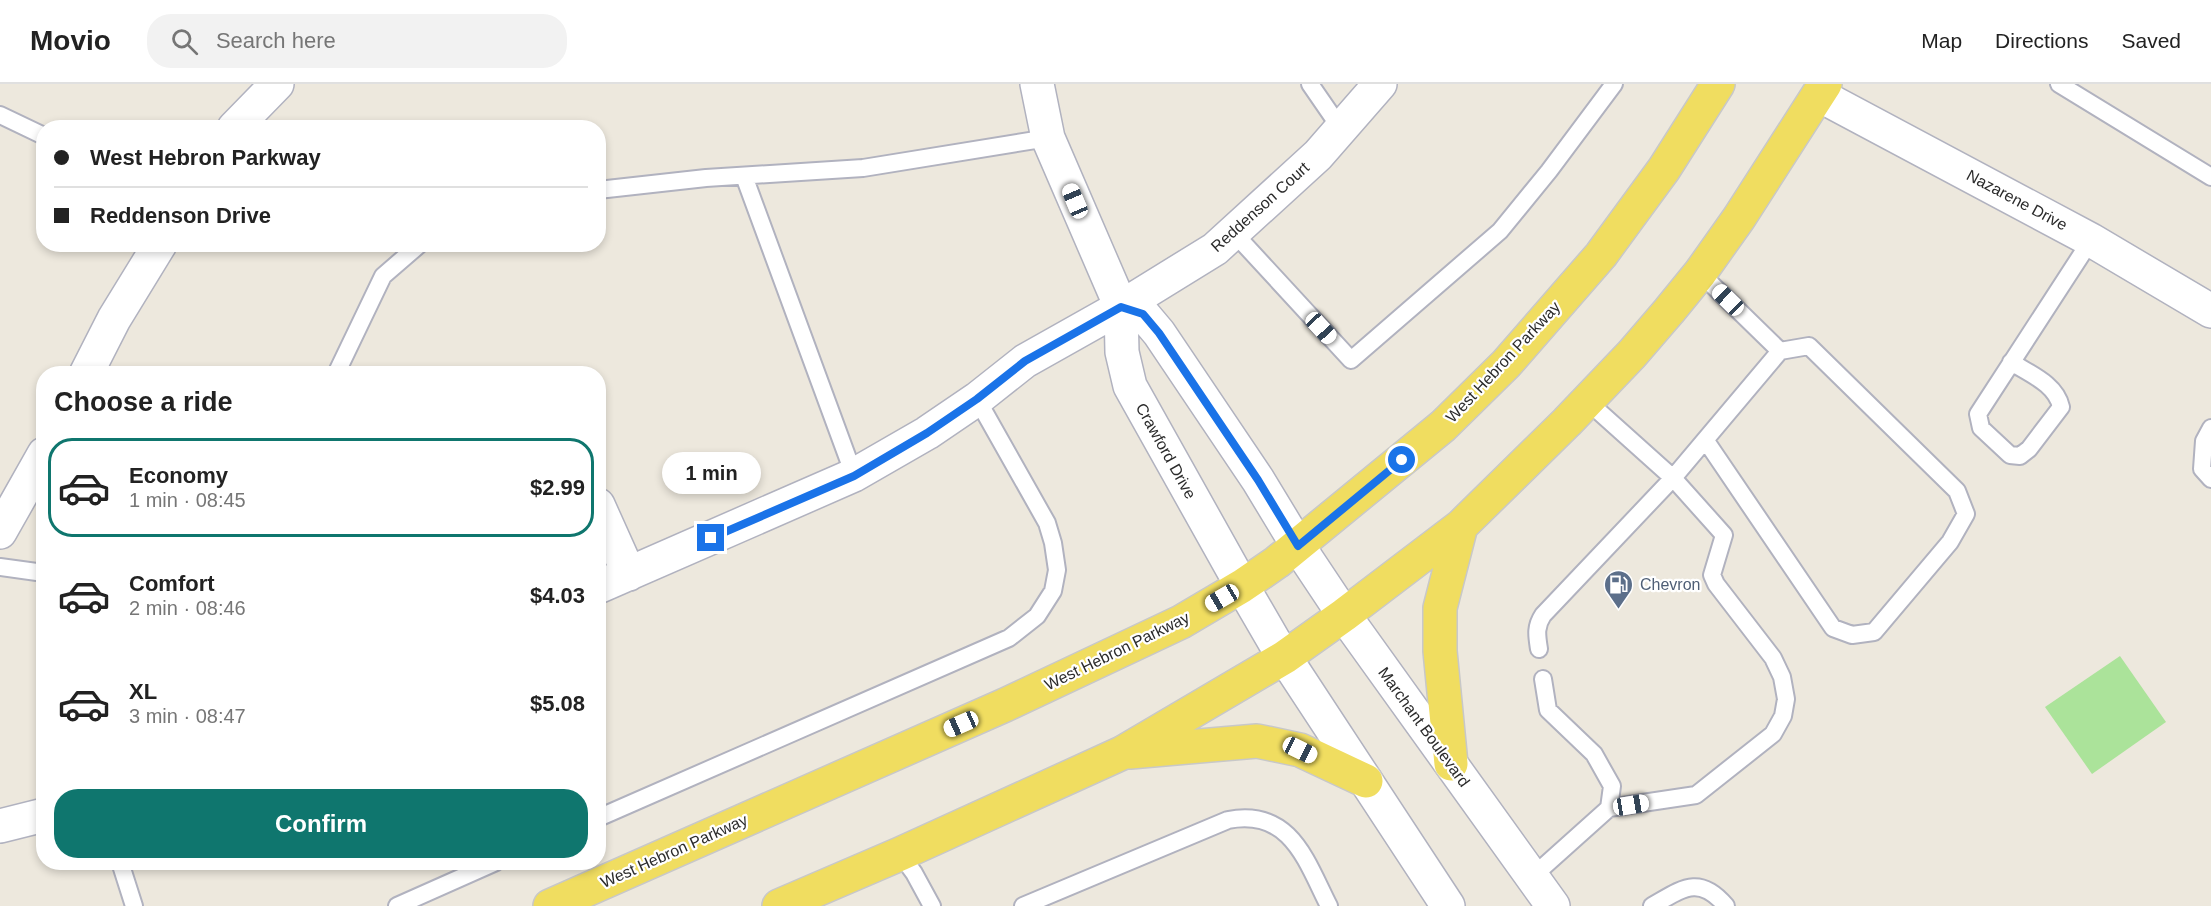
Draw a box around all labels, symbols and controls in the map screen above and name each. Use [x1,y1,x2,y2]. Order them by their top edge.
search box [147,14,567,68]
text: Movio [30,25,111,56]
icon: search [168,25,201,58]
text: Search here [216,28,336,53]
text: Map [1921,29,1962,52]
text: Directions [1995,29,2088,52]
text: Saved [2121,29,2181,52]
text: West Hebron Parkway [90,145,321,170]
street label: Reddenson Court [1208,158,1313,255]
street label: Nazarene Drive [1964,166,2070,234]
car [1060,181,1090,221]
text: Reddenson Drive [90,203,271,228]
car [1709,281,1747,319]
street label: West Hebron Parkway [1443,298,1563,426]
car [1302,309,1340,347]
text: Choose a ride [54,387,233,417]
street label: Crawford Drive [1133,400,1199,502]
route start [1388,446,1415,473]
callout: 1 min [662,451,760,493]
icon: car [57,461,111,515]
text: 1 min [685,462,738,484]
text: Economy [129,463,228,488]
text: $2.99 [530,475,585,500]
text: 1 min · 08:45 [129,489,246,511]
route end [697,524,724,551]
fuel station icon: Chevron [1603,568,1635,610]
icon: car [57,569,111,623]
text: Comfort [129,571,215,596]
place label: Chevron [1640,576,1700,593]
car [1202,581,1242,615]
text: $4.03 [530,583,585,608]
text: 2 min · 08:46 [129,597,246,619]
street label: West Hebron Parkway [1042,609,1192,693]
street label: Marchant Boulevard [1375,664,1473,790]
icon: car [57,677,111,731]
text: XL [129,679,157,704]
text: $5.08 [530,691,585,716]
text: 3 min · 08:47 [129,705,246,727]
car [941,708,981,740]
car [1280,734,1320,766]
button: Confirm [54,789,588,858]
car [1612,793,1650,817]
street label: West Hebron Parkway [598,811,750,891]

